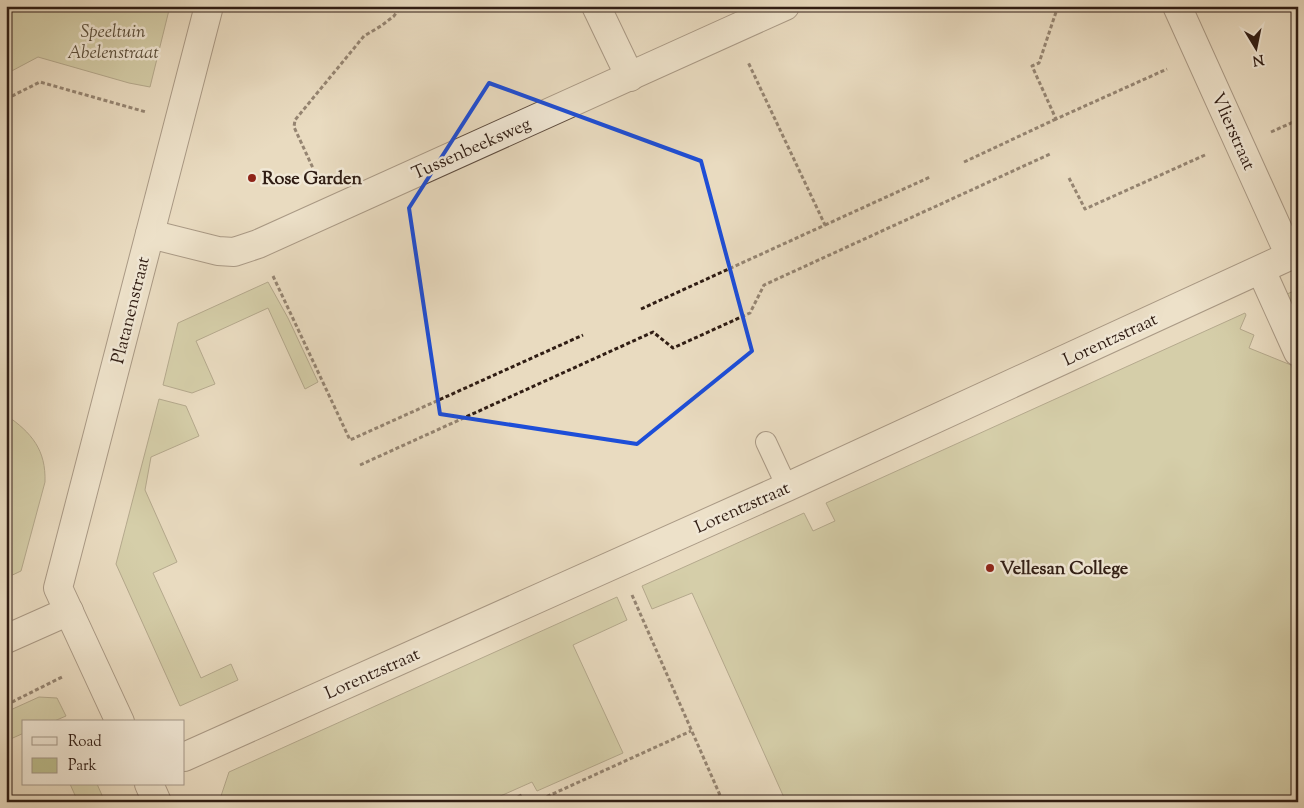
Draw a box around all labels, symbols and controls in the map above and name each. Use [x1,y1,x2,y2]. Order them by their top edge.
park label: Speeltuin Abelenstraat [67,20,159,67]
north arrow [1232,22,1282,72]
text: N [1251,48,1265,70]
street label: Vlierstraat [1204,89,1261,175]
street label: Tussenbeeksweg [408,112,536,188]
place label: Rose Garden [262,167,362,193]
marker: Rose Garden [246,172,258,184]
street label: Platanenstraat [106,254,158,367]
street label: Lorentzstraat [1059,308,1162,374]
street label: Lorentzstraat [691,476,795,541]
place label: Vellesan College [1000,557,1129,583]
marker: Vellesan College [984,562,996,574]
street label: Lorentzstraat [321,642,425,707]
legend [22,720,185,786]
text: Road [68,732,102,753]
text: Park [68,756,97,777]

